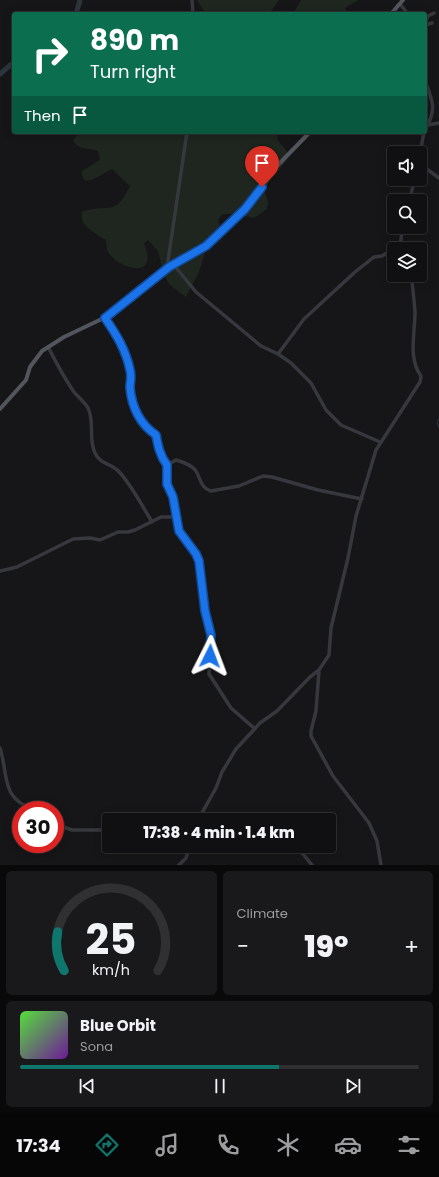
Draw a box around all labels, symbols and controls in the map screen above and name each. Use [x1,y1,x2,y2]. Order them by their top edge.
text: 890 m [90,21,179,60]
icon: right [24,28,76,80]
text: Turn right [90,59,176,84]
icon: arrive [69,104,91,126]
text: Then [24,105,61,126]
pin [245,146,279,187]
map controls [387,146,427,282]
button: sound [387,146,427,186]
icon: arrive [251,152,273,174]
button: search [387,194,427,234]
button: layers [387,242,427,282]
position arrow [189,635,231,677]
speed limit sign: 30 [12,801,64,853]
text: 17:38 · 4 min · 1.4 km [143,822,295,843]
text: Climate [237,904,288,923]
text: 25 [86,910,137,969]
text: 19° [304,925,348,968]
text: − [237,931,249,962]
text: + [404,931,419,962]
text: km/h [92,960,130,980]
text: Blue Orbit [80,1015,156,1036]
text: Sona [80,1037,113,1056]
icon: previous [76,1075,98,1097]
icon: pause [209,1075,231,1097]
icon: next [342,1075,364,1097]
icon: directions [93,1131,121,1159]
icon: music [153,1131,181,1159]
icon: phone [214,1131,242,1159]
icon: climate [274,1131,302,1159]
icon: car [334,1131,362,1159]
icon: filters [395,1131,423,1159]
text: 17:34 [16,1133,61,1158]

